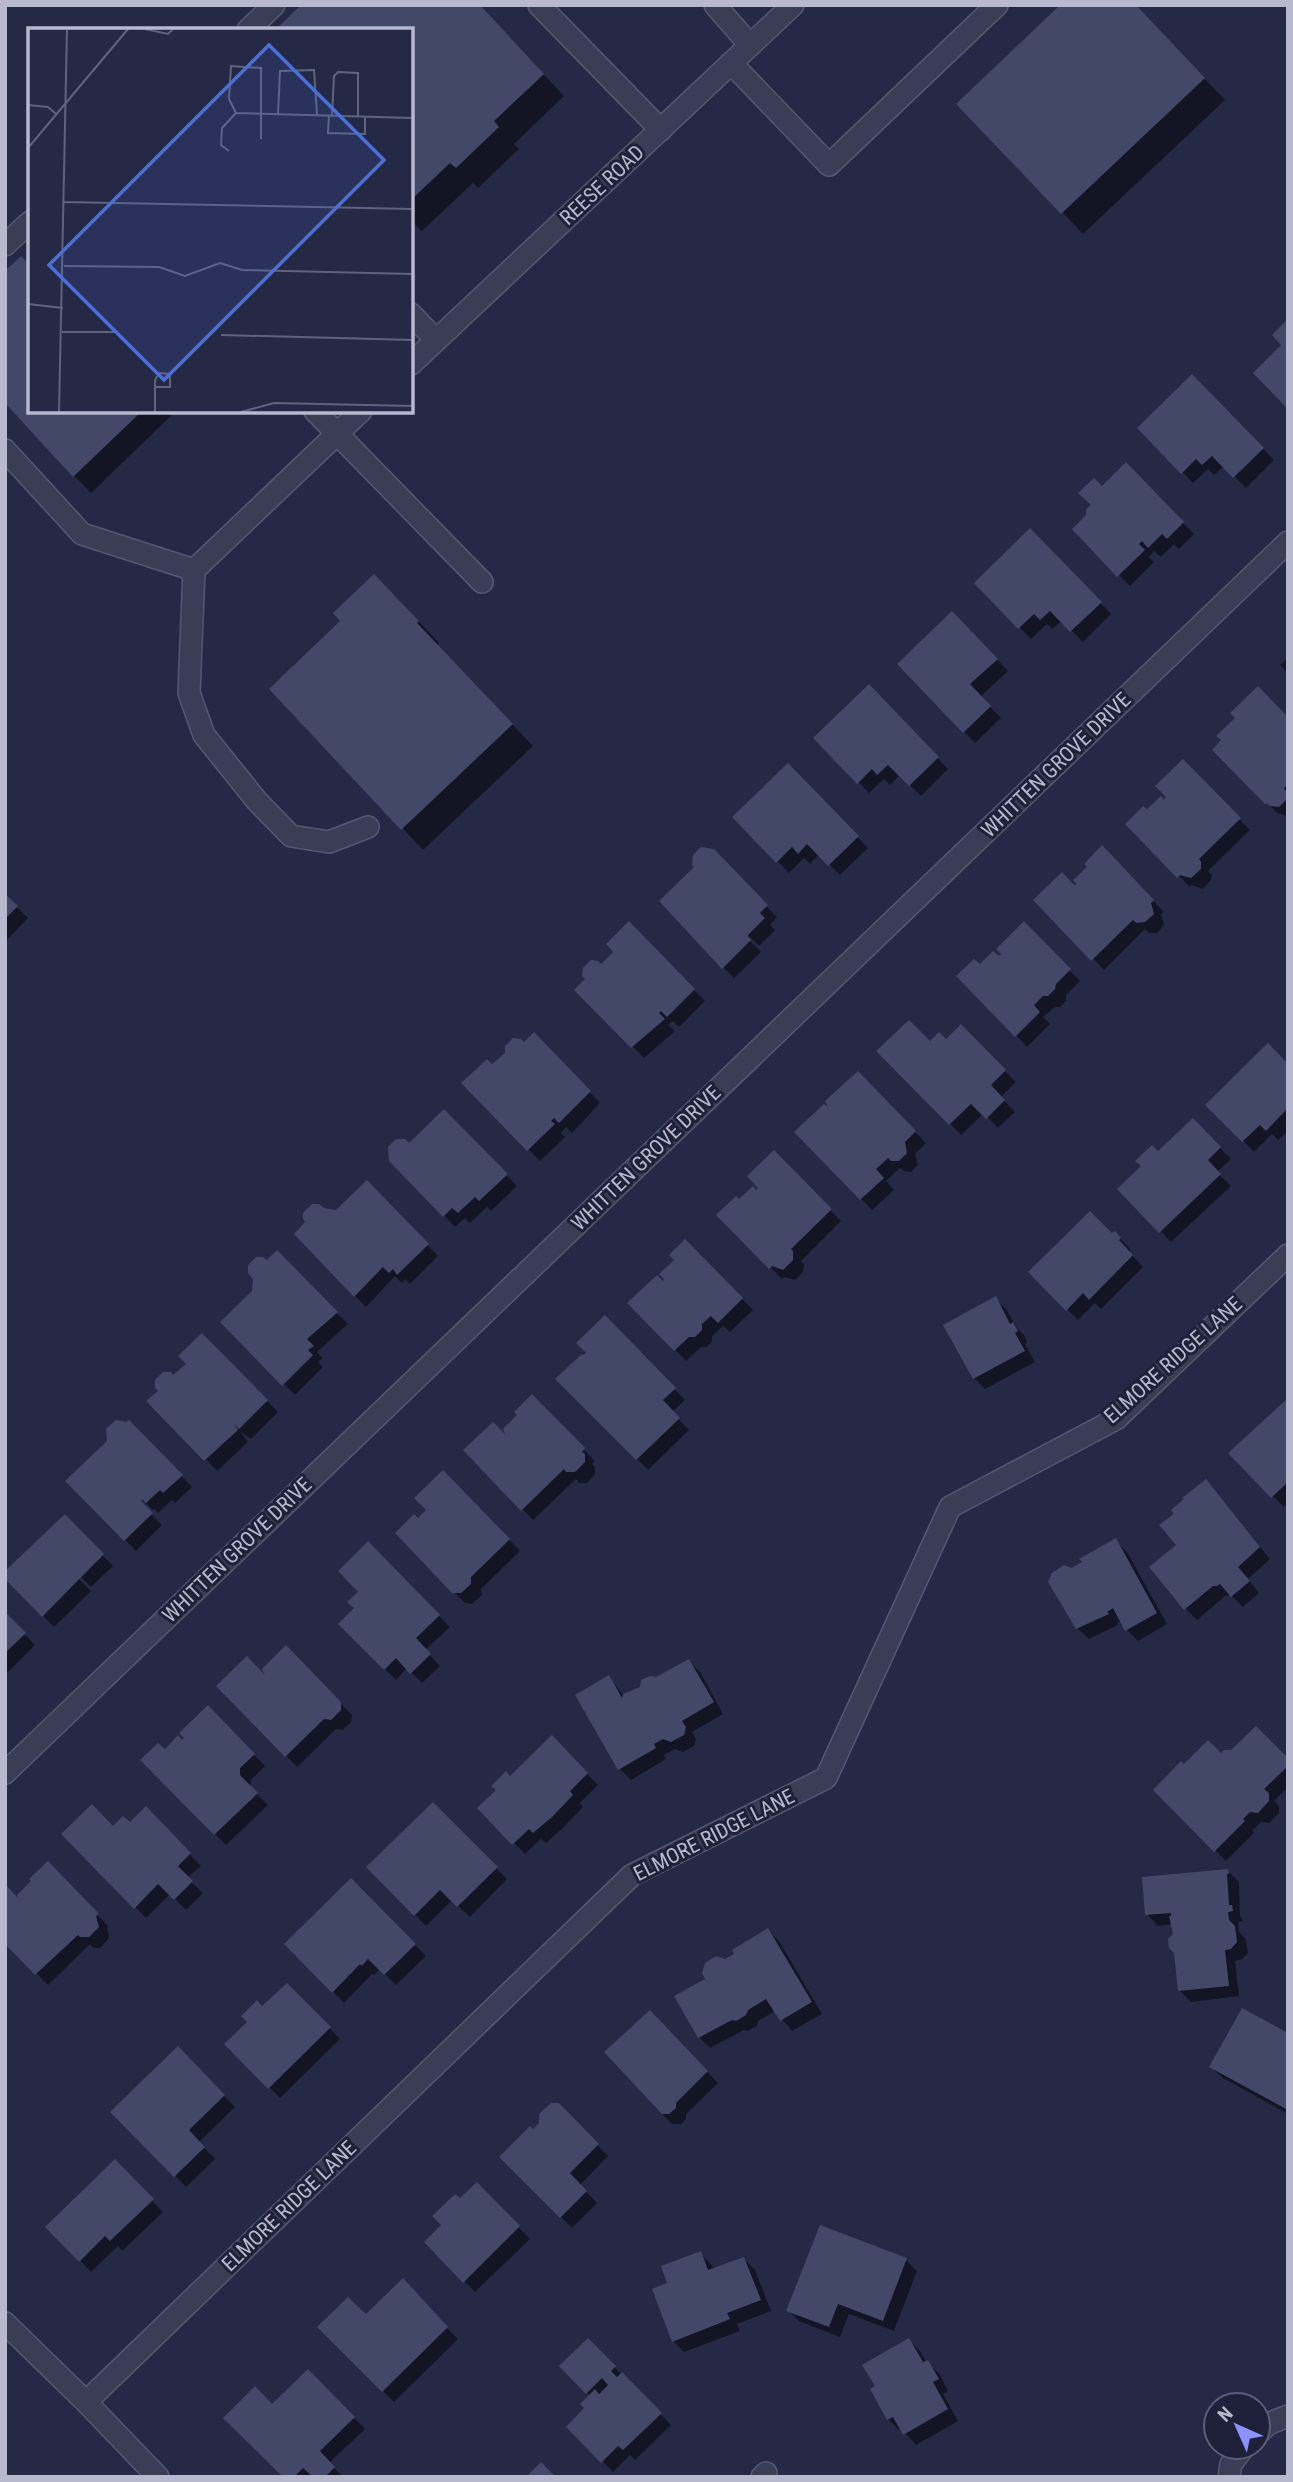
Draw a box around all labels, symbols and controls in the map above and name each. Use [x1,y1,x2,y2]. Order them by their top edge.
inset map [28,28,413,413]
street label: REESE ROAD [555,140,649,230]
street label: WHITTEN GROVE DRIVE [977,688,1135,842]
street label: WHITTEN GROVE DRIVE [567,1081,725,1235]
street label: ELMORE RIDGE LANE [1099,1292,1247,1428]
street label: WHITTEN GROVE DRIVE [158,1473,316,1627]
street label: ELMORE RIDGE LANE [630,1784,798,1886]
street label: ELMORE RIDGE LANE [217,2136,361,2276]
north arrow [1202,2391,1272,2461]
text: N [1213,2402,1238,2427]

